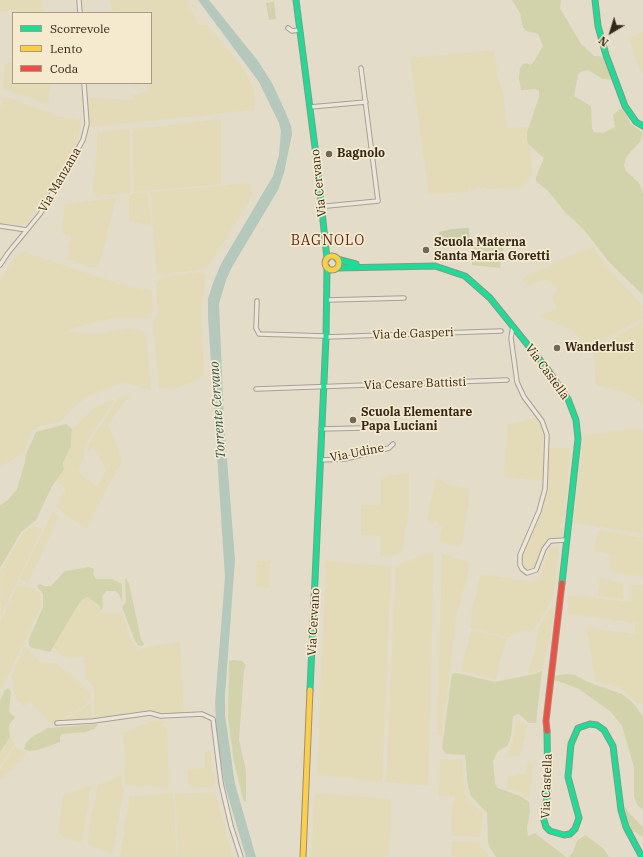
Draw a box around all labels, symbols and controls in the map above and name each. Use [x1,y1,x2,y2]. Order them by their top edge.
legend [12,12,152,84]
north arrow [591,12,631,52]
text: Scorrevole [50,21,110,36]
text: N [596,33,611,50]
text: Lento [50,41,82,56]
text: Coda [50,61,78,76]
street label: Via Manzana [36,145,84,215]
place label: Bagnolo [337,147,385,161]
street label: Via Cervano [308,149,330,217]
marker: Bagnolo [324,149,334,159]
district label: BAGNOLO [291,233,365,249]
place label: Scuola Materna Santa Maria Goretti [434,236,550,264]
marker: Scuola Materna Santa Maria Goretti [421,245,431,255]
street label: Via de Gasperi [372,325,454,343]
street label: Via Castella [522,341,572,403]
place label: Wanderlust [565,341,634,355]
marker: Wanderlust [552,343,562,353]
water label: Torrente Cervano [207,361,229,459]
street label: Via Cesare Battisti [364,375,466,393]
place label: Scuola Elementare Papa Luciani [361,406,472,434]
marker: Scuola Elementare Papa Luciani [348,415,358,425]
street label: Via Udine [329,441,385,465]
street label: Via Cervano [305,588,323,656]
street label: Via Castella [539,753,555,819]

